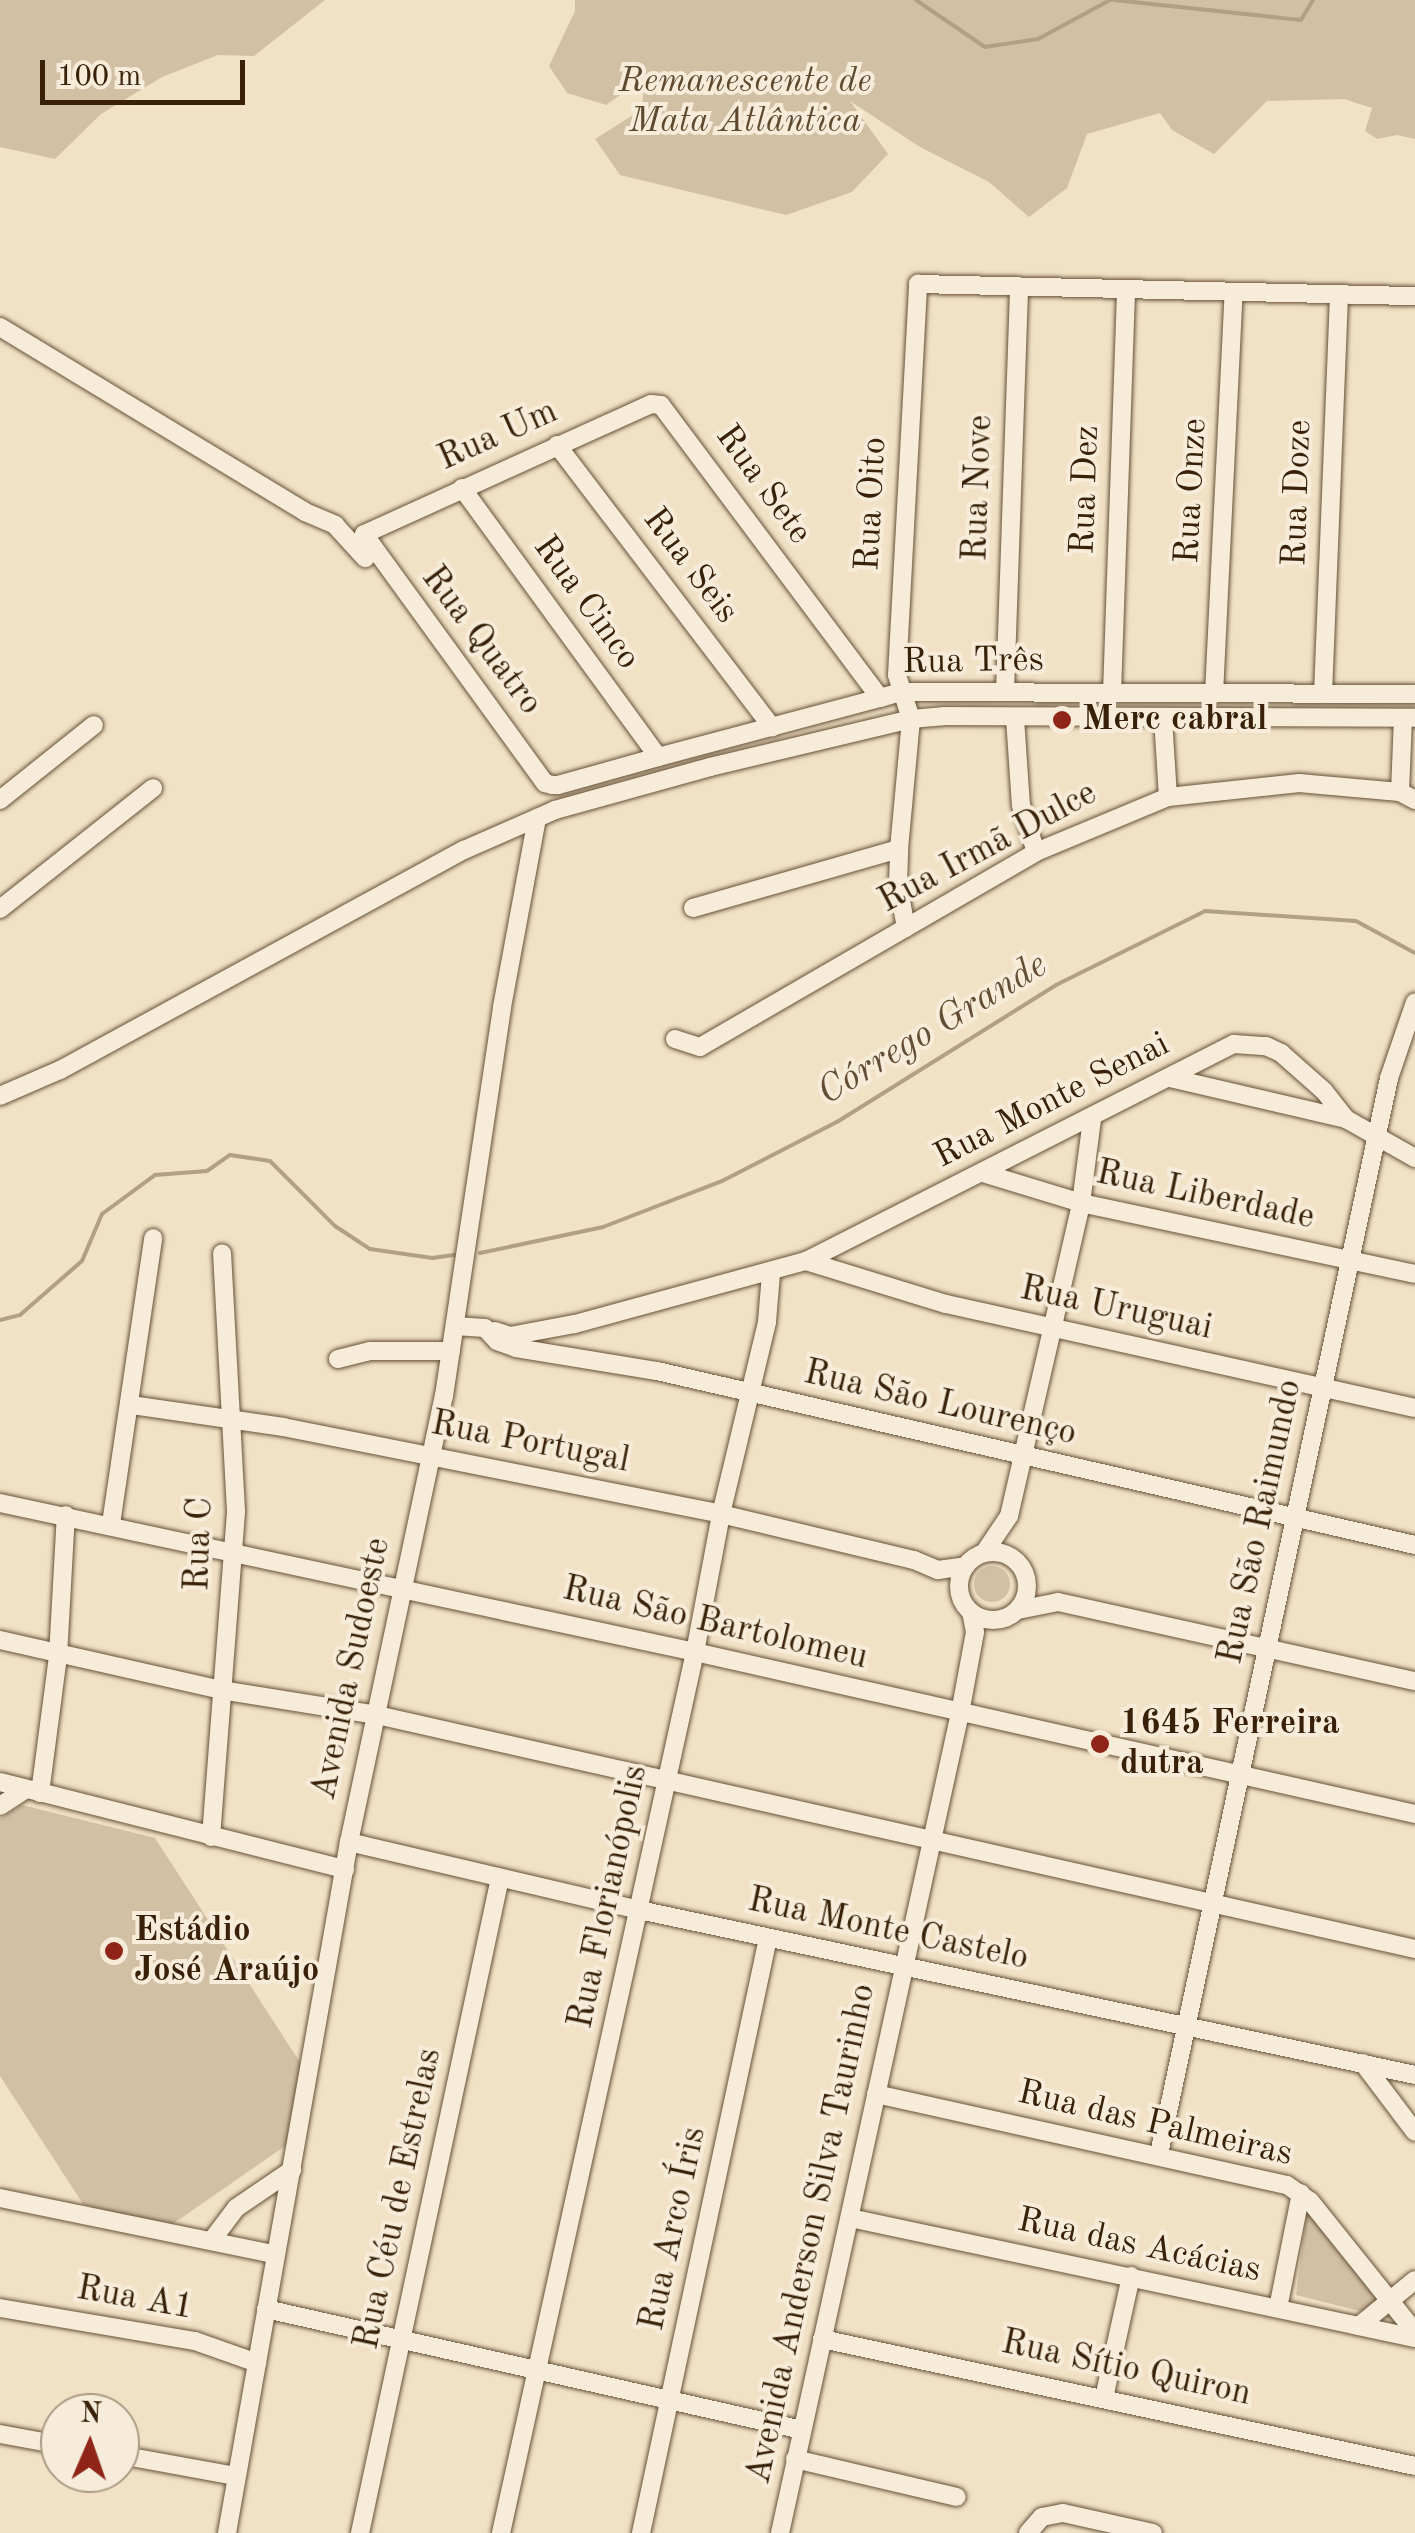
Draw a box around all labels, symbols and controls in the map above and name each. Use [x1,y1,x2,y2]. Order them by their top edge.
scale bar [45,40,250,102]
park label: Remanescente de Mata Atlântica [618,61,872,143]
text: 100 m [57,62,141,92]
street label: Rua Um [432,391,564,481]
street label: Rua Nove [955,414,1003,562]
street label: Rua Sete [706,417,820,553]
street label: Rua Onze [1167,417,1217,565]
street label: Rua Doze [1274,419,1322,567]
street label: Rua Dez [1063,424,1109,556]
street label: Rua Oito [848,436,896,572]
street label: Rua Seis [633,500,747,632]
street label: Rua Cinco [523,528,649,678]
street label: Rua Quatro [411,558,551,724]
street label: Rua Três [902,640,1044,684]
place label: Merc cabral [1082,699,1267,741]
marker: Merc cabral [1051,709,1073,731]
street label: Rua Irmã Dulce [872,773,1104,923]
water label: Córrego Grande [810,944,1056,1116]
street label: Rua Monte Senai [928,1024,1176,1178]
street label: Rua Liberdade [1092,1152,1318,1240]
street label: Rua Uruguai [1016,1268,1216,1350]
street label: Rua São Lourenço [800,1352,1080,1456]
street label: Rua São Raimundo [1210,1376,1312,1668]
street label: Rua Portugal [427,1403,633,1483]
street label: Rua C [177,1496,223,1592]
street label: Avenida Sudoeste [304,1534,400,1804]
street label: Rua São Bartolomeu [558,1568,872,1680]
place label: 1645 Ferreira dutra [1120,1703,1340,1785]
marker: 1645 Ferreira dutra [1089,1733,1111,1755]
street label: Rua Florianópolis [561,1761,657,2033]
street label: Rua Monte Castelo [744,1880,1032,1980]
place label: Estádio José Araújo [134,1910,319,1992]
marker: Estádio José Araújo [103,1940,125,1962]
street label: Avenida Anderson Silva Taurinho [738,1980,886,2488]
street label: Rua Céu de Estrelas [347,2044,451,2354]
street label: Rua das Palmeiras [1014,2072,1296,2176]
street label: Rua Arco Íris [632,2123,716,2335]
street label: Rua das Acácias [1013,2200,1265,2292]
street label: Rua A1 [73,2268,197,2330]
street label: Rua Sítio Quiron [997,2322,1255,2416]
north arrow [40,2393,140,2493]
text: N [80,2401,102,2429]

